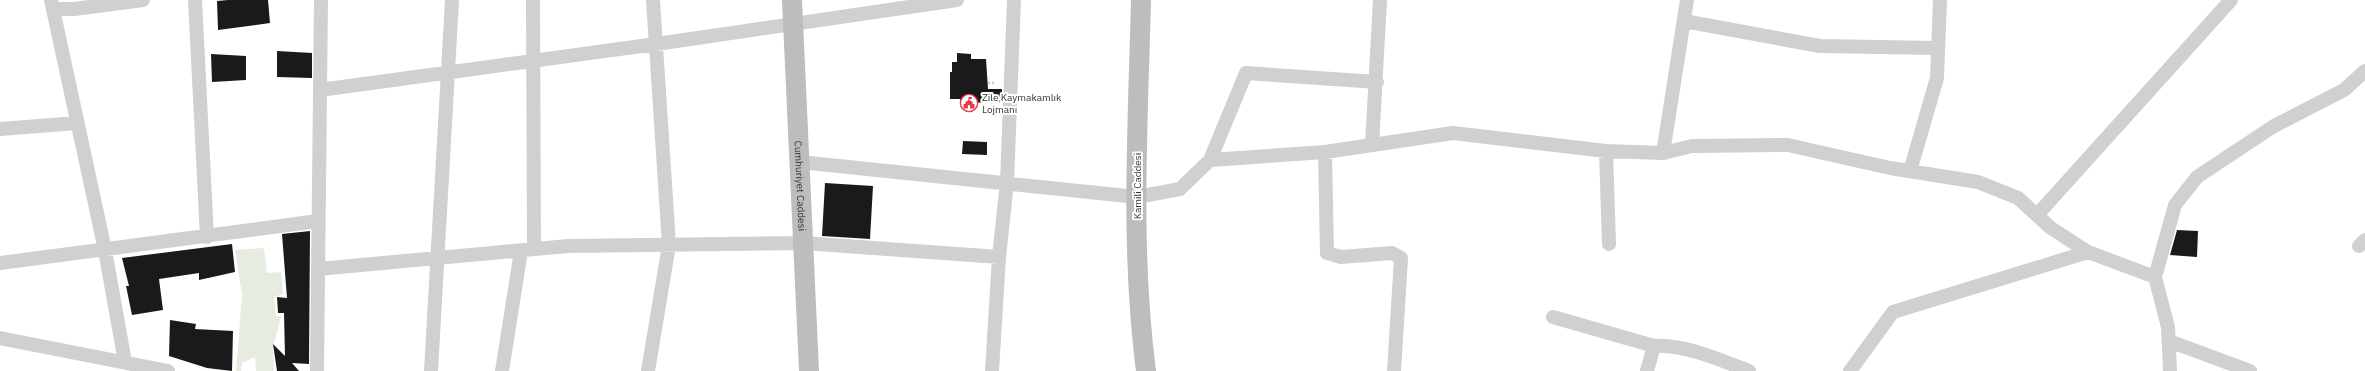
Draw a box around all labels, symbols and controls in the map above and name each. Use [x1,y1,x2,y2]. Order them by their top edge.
place label: Zile Kaymakamlık Lojmanı [982,91,1062,116]
public building icon: Zile Kaymakamlık Lojmanı [959,93,979,113]
street label: Cumhuriyet Caddesi [792,140,809,231]
street label: Kamili Caddesi [1131,153,1144,219]

